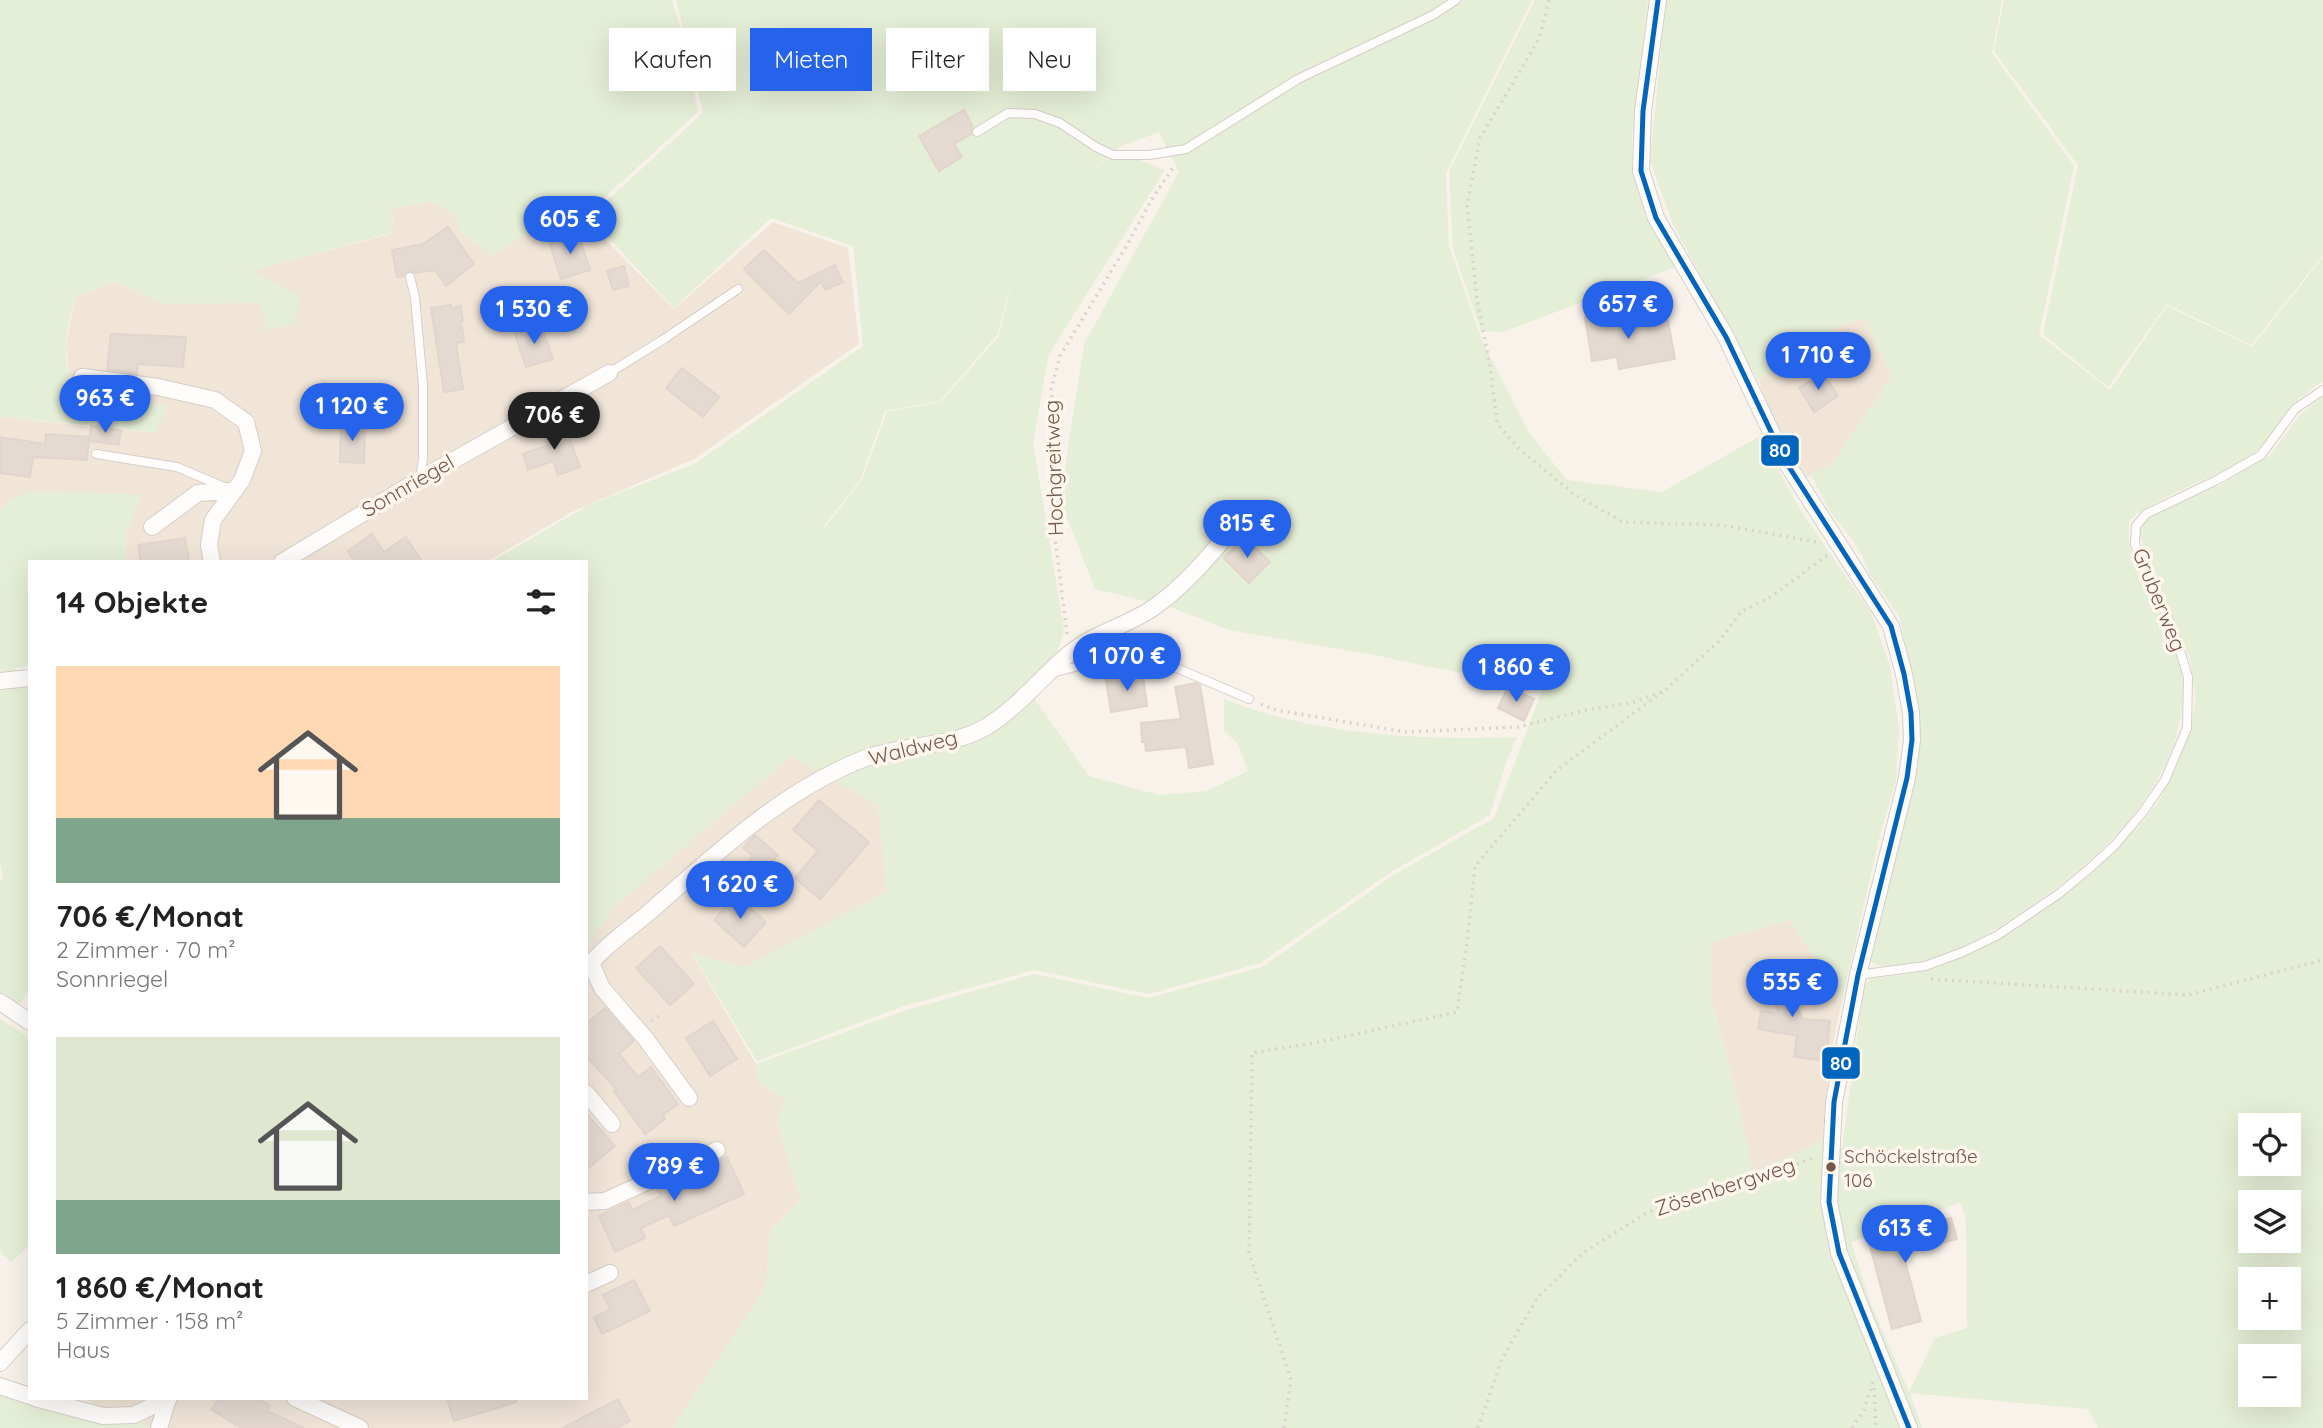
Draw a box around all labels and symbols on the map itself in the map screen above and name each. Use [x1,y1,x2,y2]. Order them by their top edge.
pin: 605 € [521,196,619,256]
pin: 657 € [1579,282,1677,341]
pin: 1 530 € [469,286,599,346]
pin: 1 710 € [1753,332,1883,392]
pin: 963 € [56,376,154,435]
pin: 1 120 € [287,384,417,443]
pin: 706 € [505,392,603,452]
street label: Hochgreitweg [1038,399,1068,537]
line badge: 80 [1760,434,1800,467]
text: 80 [1769,438,1791,462]
street label: Sonnriegel [357,448,458,522]
pin: 815 € [1198,500,1296,560]
street label: Gruberweg [2127,544,2192,655]
pin: 1 070 € [1062,634,1192,693]
pin: 1 860 € [1451,644,1581,704]
street label: Waldweg [866,723,960,771]
pin: 1 620 € [675,862,805,921]
pin: 535 € [1743,960,1841,1019]
line badge: 80 [1821,1046,1861,1080]
text: 80 [1830,1051,1852,1075]
pin: 789 € [625,1144,723,1203]
place label: Schöckelstraße 106 [1844,1144,1978,1192]
street label: Zösenbergweg [1651,1151,1798,1221]
marker: Schöckelstraße 106 [1824,1160,1838,1174]
pin: 613 € [1856,1206,1954,1265]

